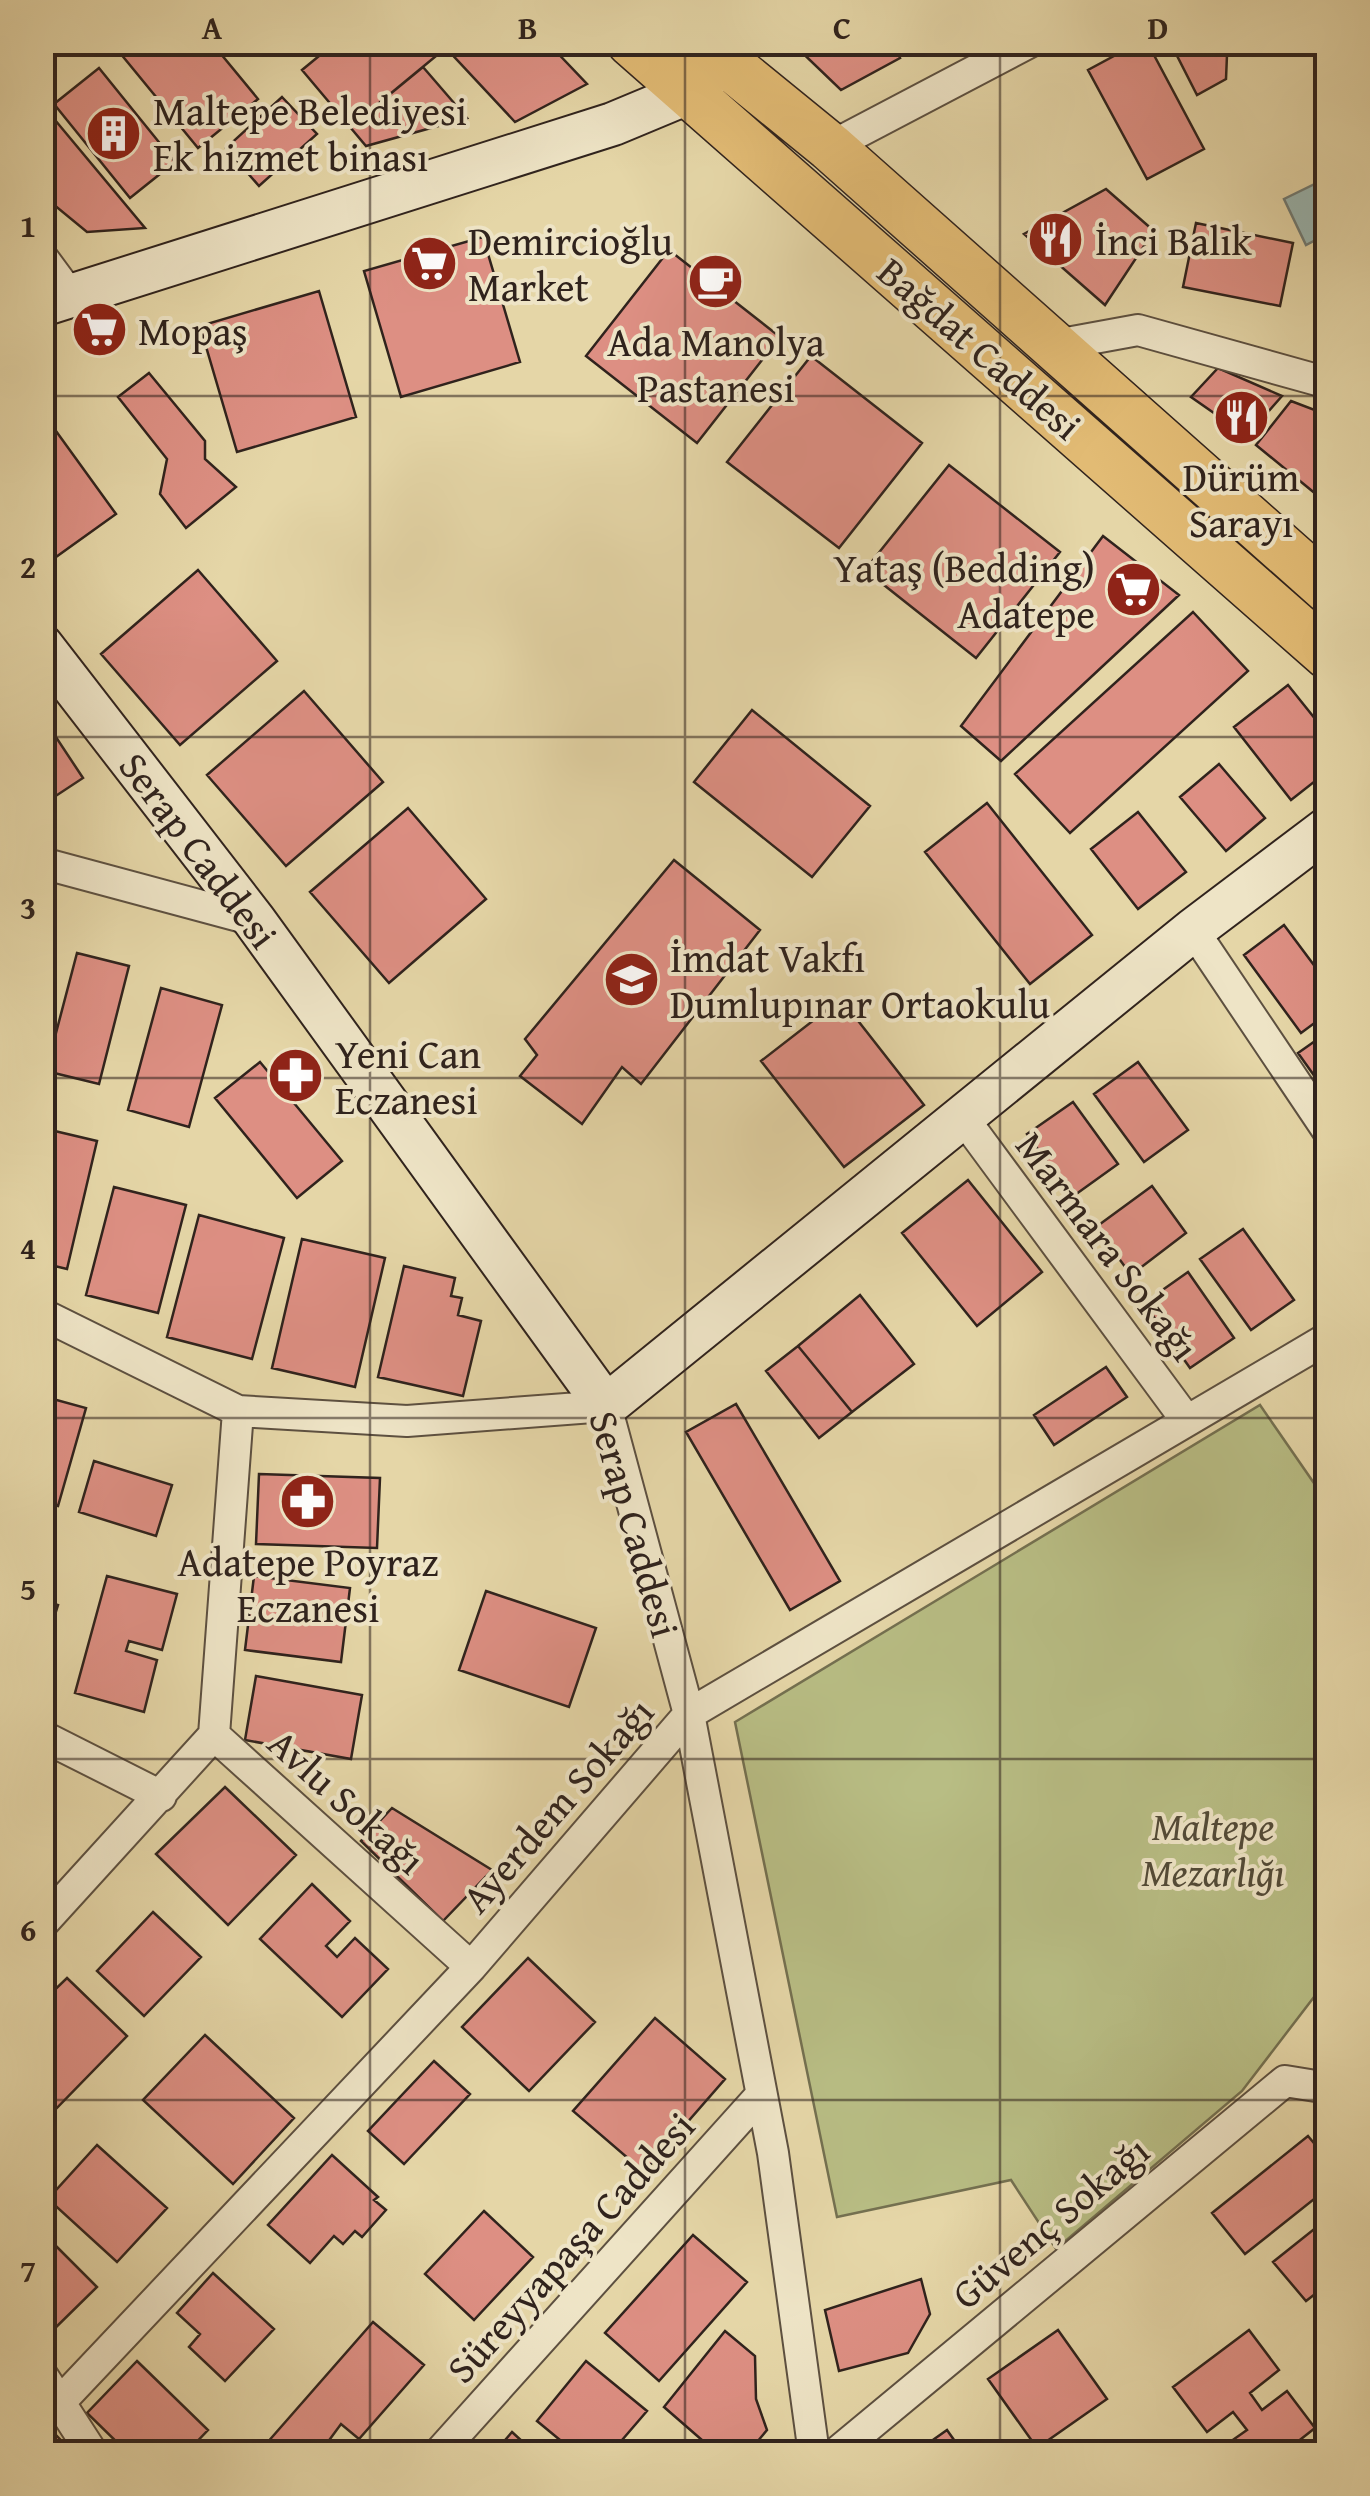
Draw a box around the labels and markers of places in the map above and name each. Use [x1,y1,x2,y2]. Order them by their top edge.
place label: Maltepe Belediyesi Ek hizmet binası [153,81,467,186]
building icon: Maltepe Belediyesi Ek hizmet binası [84,103,144,163]
restaurant icon: İnci Balık [1026,210,1086,270]
place label: Demircioğlu Market [468,211,673,316]
place label: İnci Balık [1095,211,1253,270]
supermarket icon: Demircioğlu Market [399,233,459,293]
cafe icon: Ada Manolya Pastanesi [686,252,746,312]
supermarket icon: Mopaş [69,300,129,360]
place label: Mopaş [138,301,248,360]
place label: Ada Manolya Pastanesi [607,312,825,417]
restaurant icon: Dürüm Sarayı [1211,387,1271,447]
place label: Dürüm Sarayı [1183,447,1300,552]
place label: Yataş (Bedding) Adatepe [833,538,1095,643]
supermarket icon: Yataş (Bedding) Adatepe [1104,560,1164,620]
place label: İmdat Vakfı Dumlupınar Ortaokulu [670,928,1050,1033]
school or university icon: İmdat Vakfı Dumlupınar Ortaokulu [601,950,661,1010]
place label: Yeni Can Eczanesi [335,1024,481,1129]
pharmacy icon: Yeni Can Eczanesi [266,1046,326,1106]
pharmacy icon: Adatepe Poyraz Eczanesi [278,1472,338,1532]
place label: Adatepe Poyraz Eczanesi [178,1532,438,1637]

